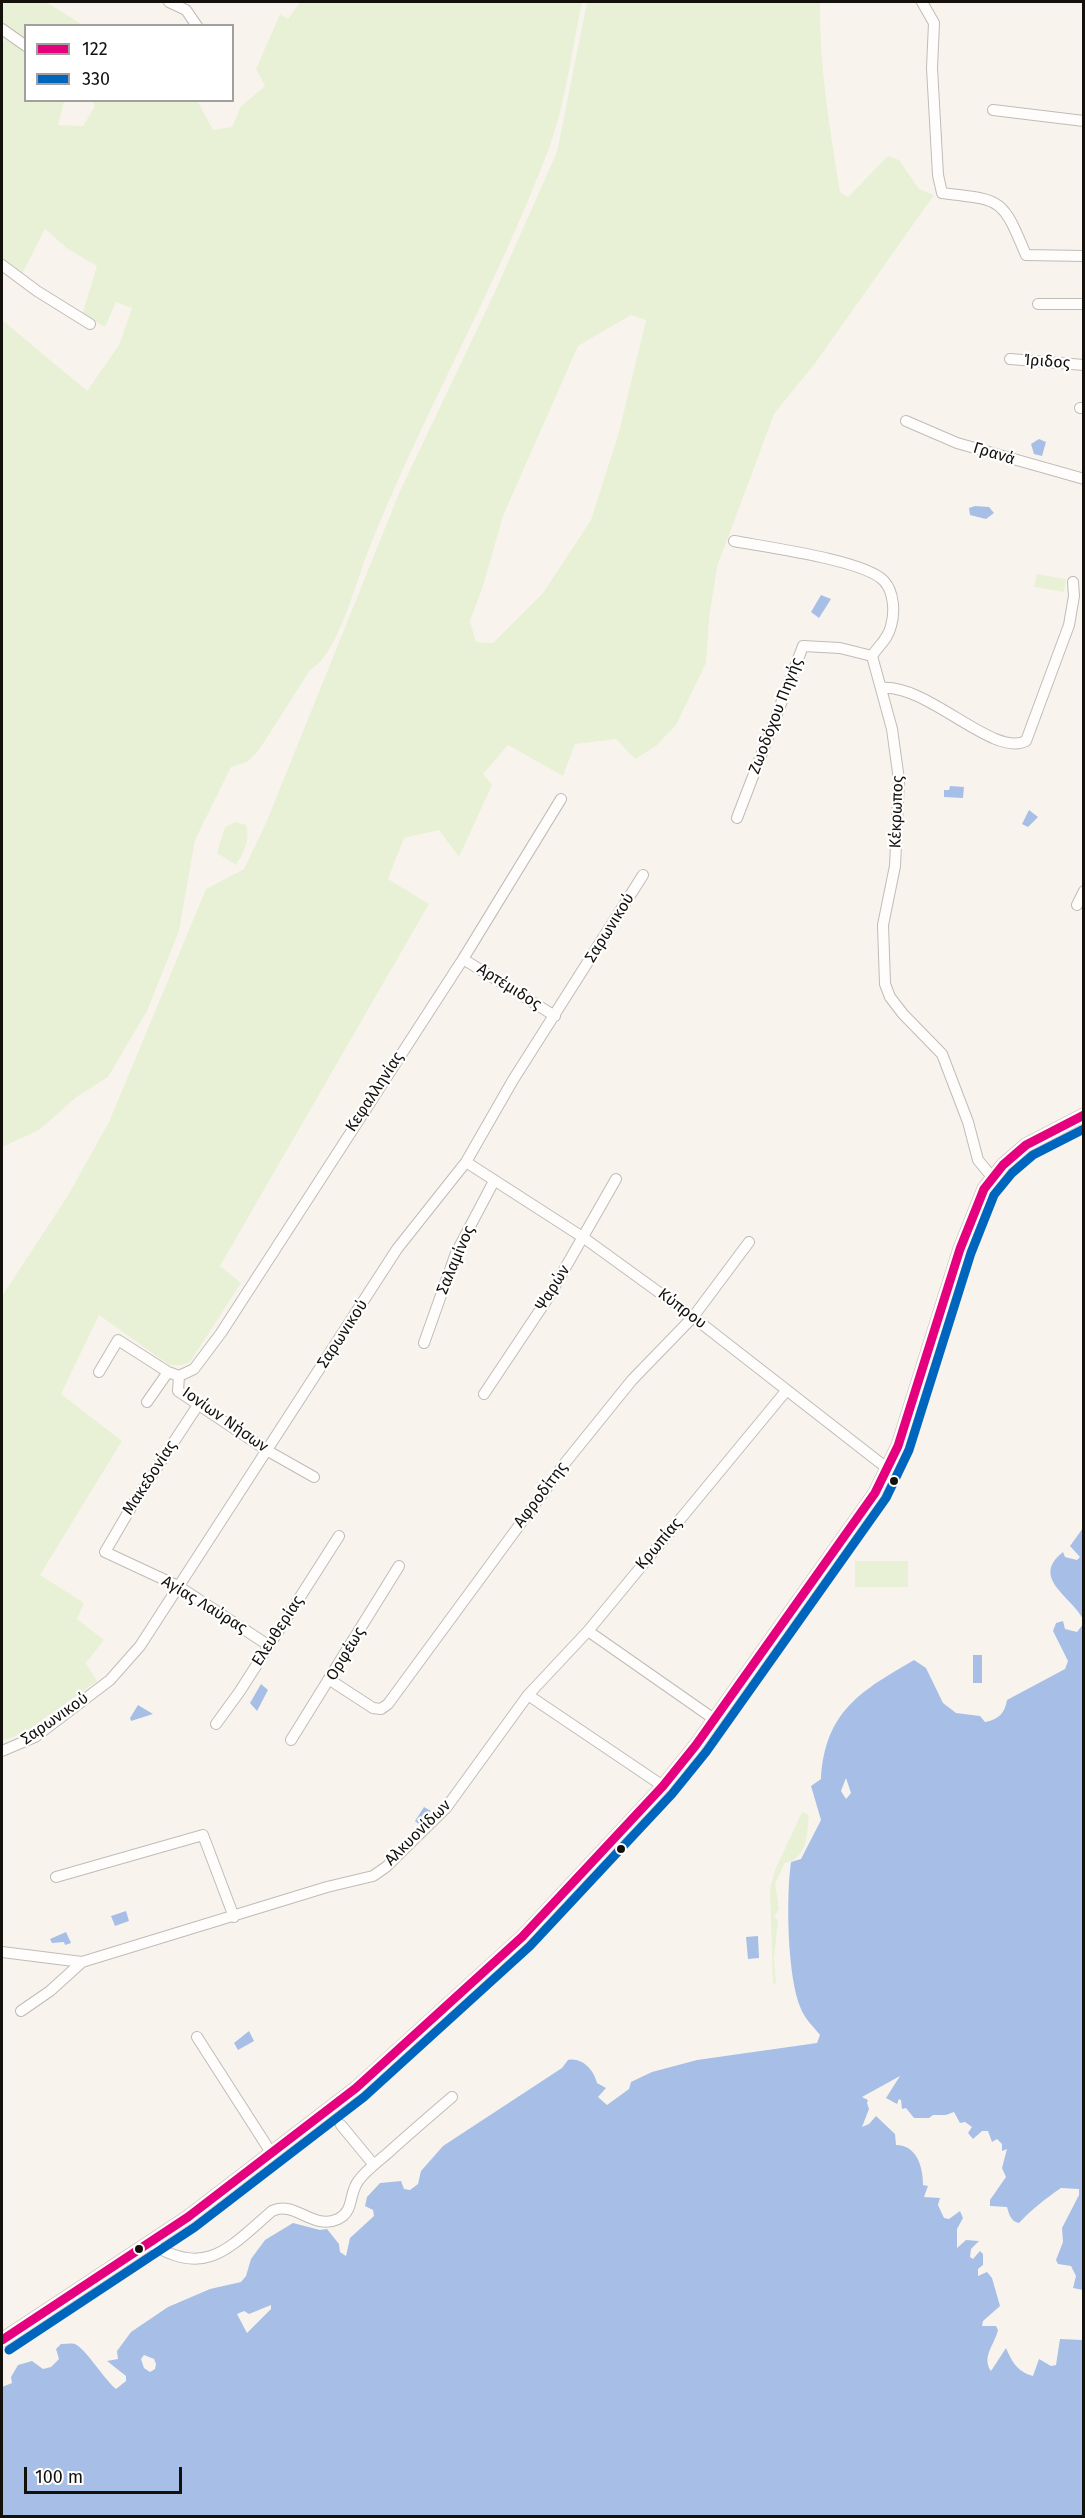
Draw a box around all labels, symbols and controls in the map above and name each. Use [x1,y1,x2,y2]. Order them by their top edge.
legend [24,24,234,102]
text: 122 [82,38,108,60]
text: 330 [82,68,110,90]
street label: Ίριδος [1023,351,1071,373]
street label: Γρανά [971,439,1017,469]
street label: Ζωοδόχου Πηγής [745,655,807,777]
street label: Κέκρωπος [886,775,908,849]
street label: Σαρωνικού [581,890,639,966]
street label: Αρτέμιδος [473,960,545,1014]
street label: Κεφαλληνίας [342,1048,408,1136]
street label: Σαλαμίνος [433,1223,479,1297]
street label: Ψαρών [532,1262,574,1314]
street label: Κύπρου [654,1285,710,1333]
street label: Σαρωνικού [314,1296,372,1372]
street label: Ιονίων Νήσων [178,1383,272,1457]
street label: Μακεδονίας [119,1437,181,1519]
street label: Αφροδίτης [510,1458,572,1532]
unlabelled marker [888,1475,900,1487]
street label: Κρωπίας [632,1514,686,1574]
street label: Αγίας Λαύρας [158,1572,250,1638]
street label: Ελευθερίας [248,1592,308,1670]
street label: Ορφέως [323,1624,369,1684]
street label: Σαρωνικού [18,1689,92,1749]
street label: Αλκυονίδων [381,1796,455,1870]
unlabelled marker [615,1843,627,1855]
unlabelled marker [133,2243,145,2255]
scale bar [27,2455,184,2493]
text: 100 m [35,2466,83,2488]

